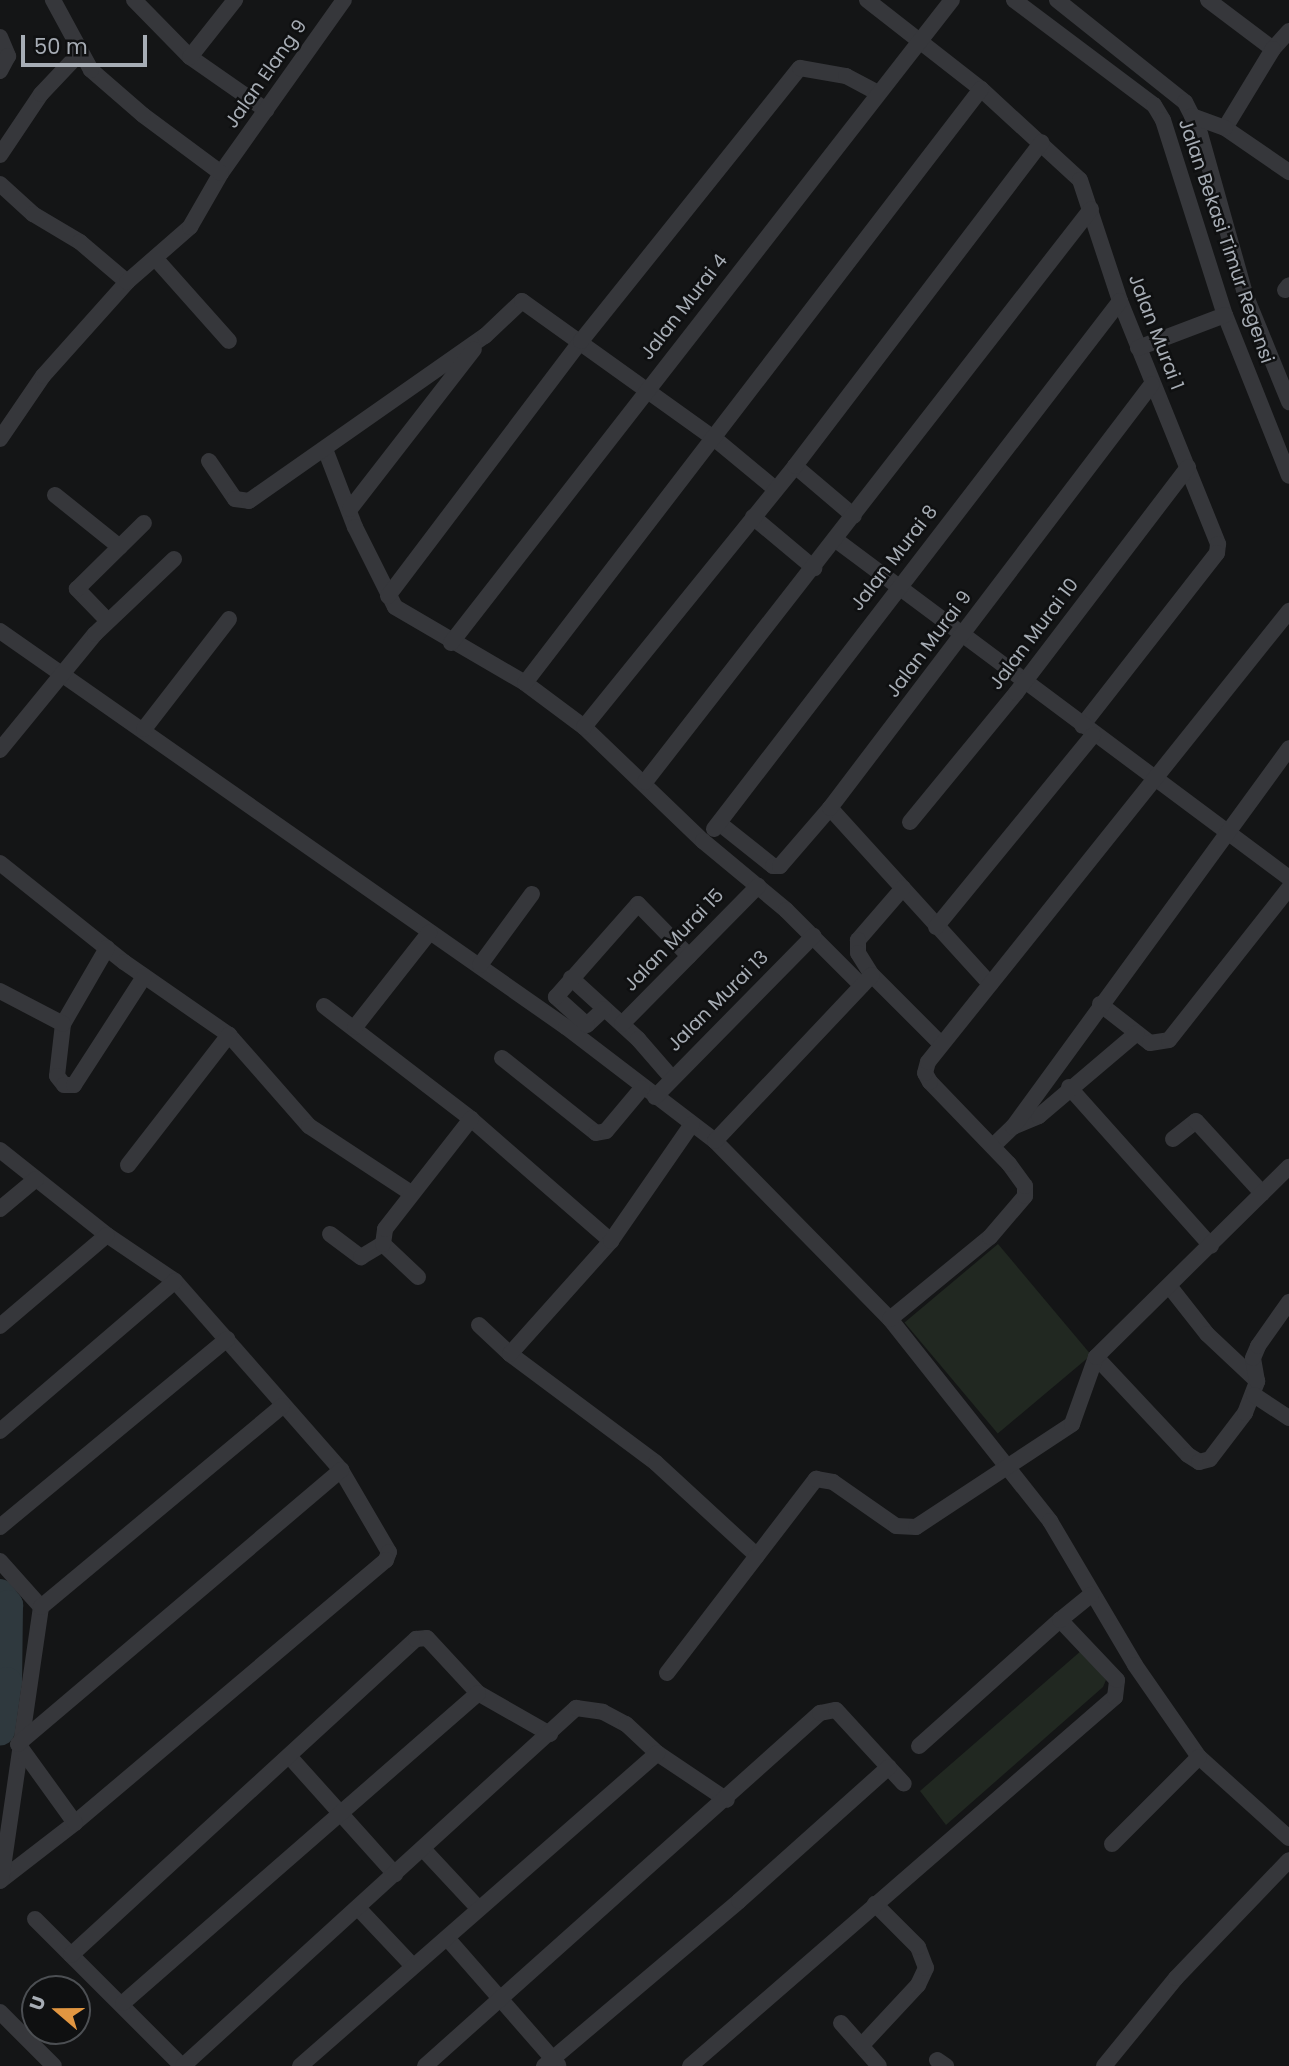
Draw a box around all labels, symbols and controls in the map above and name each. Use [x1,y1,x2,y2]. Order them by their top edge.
street label: Jalan Elang 9 [220,15,312,133]
scale bar [24,21,150,65]
text: 50 m [34,32,88,61]
street label: Jalan Bekasi Timur Regensi [1173,116,1279,366]
street label: Jalan Murai 4 [636,250,732,364]
street label: Jalan Murai 1 [1124,271,1188,393]
street label: Jalan Murai 8 [846,501,942,615]
street label: Jalan Murai 10 [985,574,1083,694]
street label: Jalan Murai 9 [881,586,977,702]
street label: Jalan Murai 15 [619,884,729,996]
street label: Jalan Murai 13 [663,946,773,1056]
north arrow [21,1975,91,2045]
text: U [23,1992,53,2014]

